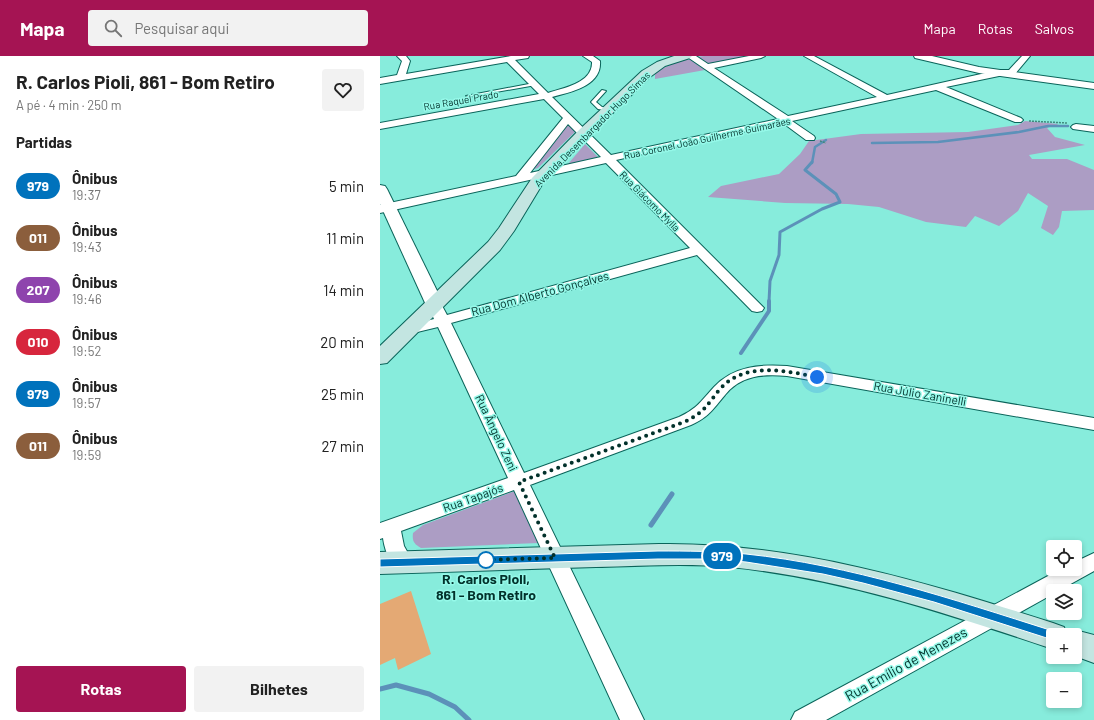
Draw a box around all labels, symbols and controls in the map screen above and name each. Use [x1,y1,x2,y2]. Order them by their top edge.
search box [88,10,368,46]
text: Mapa [20,17,64,40]
icon: search [102,17,124,39]
text: Pesquisar aqui [134,19,229,37]
text: Mapa [924,20,956,37]
text: Rotas [978,20,1013,37]
text: Salvos [1035,20,1074,37]
button: heart [322,69,364,111]
street label: Avenida Desembargador Hugo Simas [532,69,652,189]
text: R. Carlos Pioli, 861 - Bom Retiro [16,70,275,93]
street label: Rua Raquel Prado [423,88,499,112]
text: A pé · 4 min · 250 m [16,97,122,113]
street label: Rua Coronel João Guilherme Guimarães [623,114,792,162]
text: Partidas [16,133,72,151]
street label: Rua Giácomo Mylla [617,168,683,234]
text: Ônibus [72,169,118,187]
text: 979 [27,177,49,194]
text: 5 min [329,177,364,195]
text: 19:37 [72,187,101,203]
text: Ônibus [72,221,118,239]
text: 011 [29,229,47,246]
text: 11 min [326,229,364,247]
text: 19:43 [72,239,102,255]
street label: Rua Dom Alberto Gonçalves [469,268,610,318]
text: Ônibus [72,273,118,291]
text: 207 [27,281,49,298]
text: 14 min [323,281,364,299]
text: 19:46 [72,291,102,307]
text: Ônibus [72,325,118,343]
text: 010 [28,333,48,350]
text: 20 min [320,333,364,351]
text: 19:52 [72,343,101,359]
your location [807,367,827,387]
text: Ônibus [72,377,118,395]
street label: Rua Júlio Zaninelli [873,378,968,408]
text: 979 [27,385,49,402]
text: 25 min [321,385,364,403]
street label: Rua Ângelo Zeni [473,392,521,473]
text: 19:57 [72,395,101,411]
text: Ônibus [72,429,118,447]
text: 011 [29,437,47,454]
text: 27 min [322,437,364,455]
text: 19:59 [72,447,101,463]
street label: Rua Tapajós [441,480,505,514]
map controls [1046,540,1082,708]
button: locate [1046,540,1082,576]
line badge: 979 [699,543,745,569]
text: 979 [711,547,733,564]
marker: R. Carlos Pioli, 861 - Bom Retiro [477,551,495,569]
place label: R. Carlos Pioli, 861 - Bom Retiro [436,570,536,603]
button: layers [1046,584,1082,620]
street label: Rua Emílio de Menezes [842,623,970,704]
button: + [1046,628,1082,664]
button: Rotas [16,666,186,712]
button: Bilhetes [194,666,364,712]
button: − [1046,672,1082,708]

